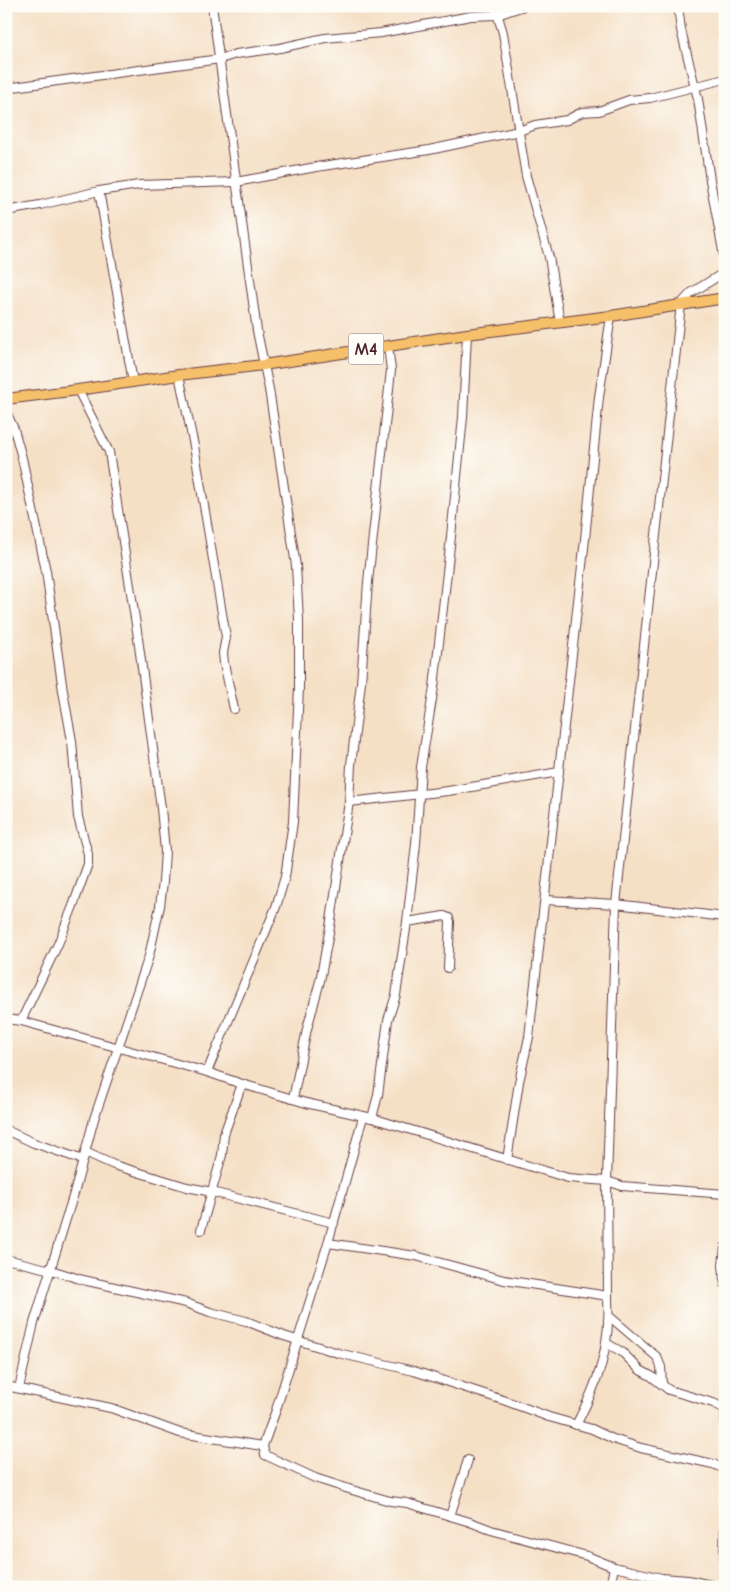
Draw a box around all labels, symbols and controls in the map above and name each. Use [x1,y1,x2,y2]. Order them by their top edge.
road number: M4 [348,334,384,364]

